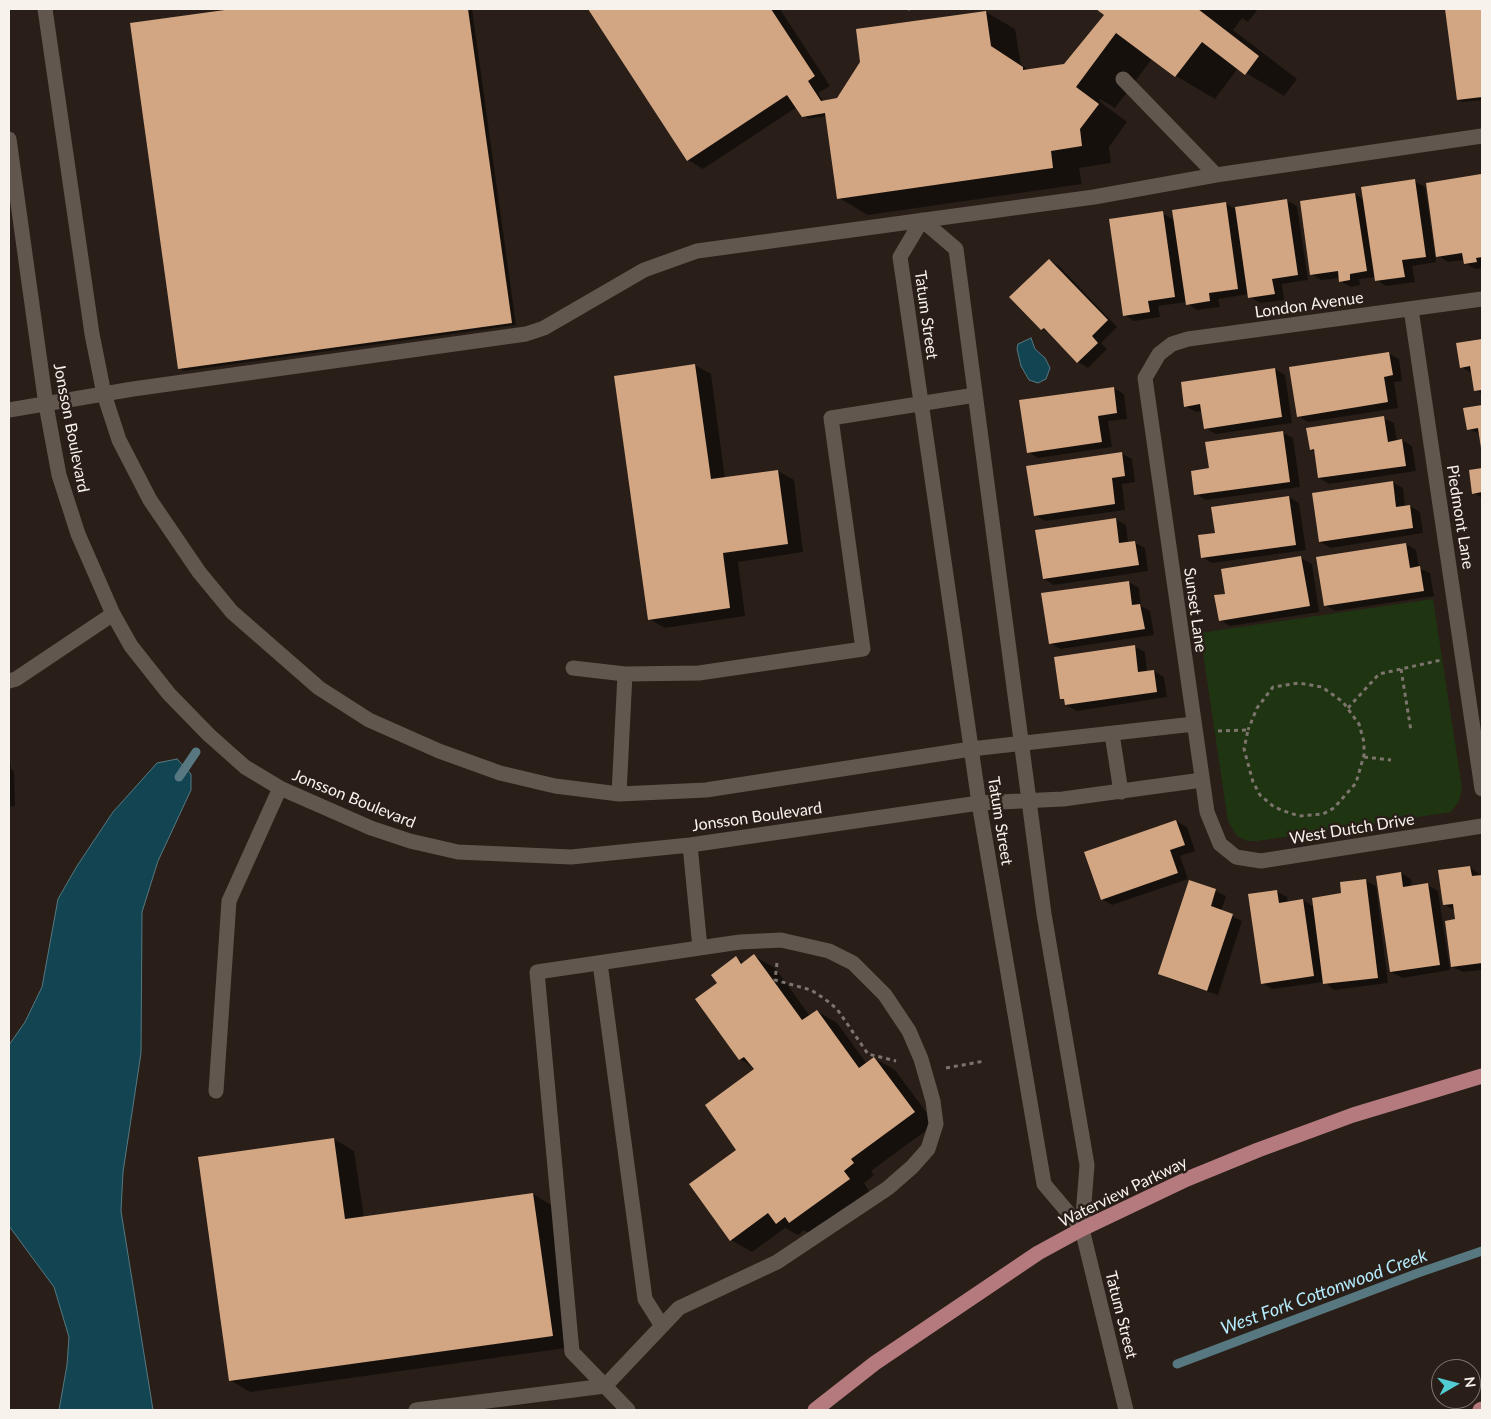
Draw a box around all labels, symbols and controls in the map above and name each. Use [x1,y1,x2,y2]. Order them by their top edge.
street label: Tatum Street [910,269,942,361]
street label: London Avenue [1253,288,1365,322]
street label: Jonsson Boulevard [49,362,93,494]
street label: Piedmont Lane [1442,464,1478,570]
street label: Sunset Lane [1180,567,1210,653]
street label: Jonsson Boulevard [290,766,418,832]
street label: Tatum Street [984,775,1016,867]
street label: Jonsson Boulevard [691,798,823,836]
street label: West Dutch Drive [1288,810,1416,848]
street label: Waterview Parkway [1056,1153,1190,1231]
water label: West Fork Cottonwood Creek [1218,1245,1430,1339]
street label: Tatum Street [1101,1269,1141,1361]
north arrow [1431,1359,1481,1409]
text: N [1461,1375,1480,1389]

